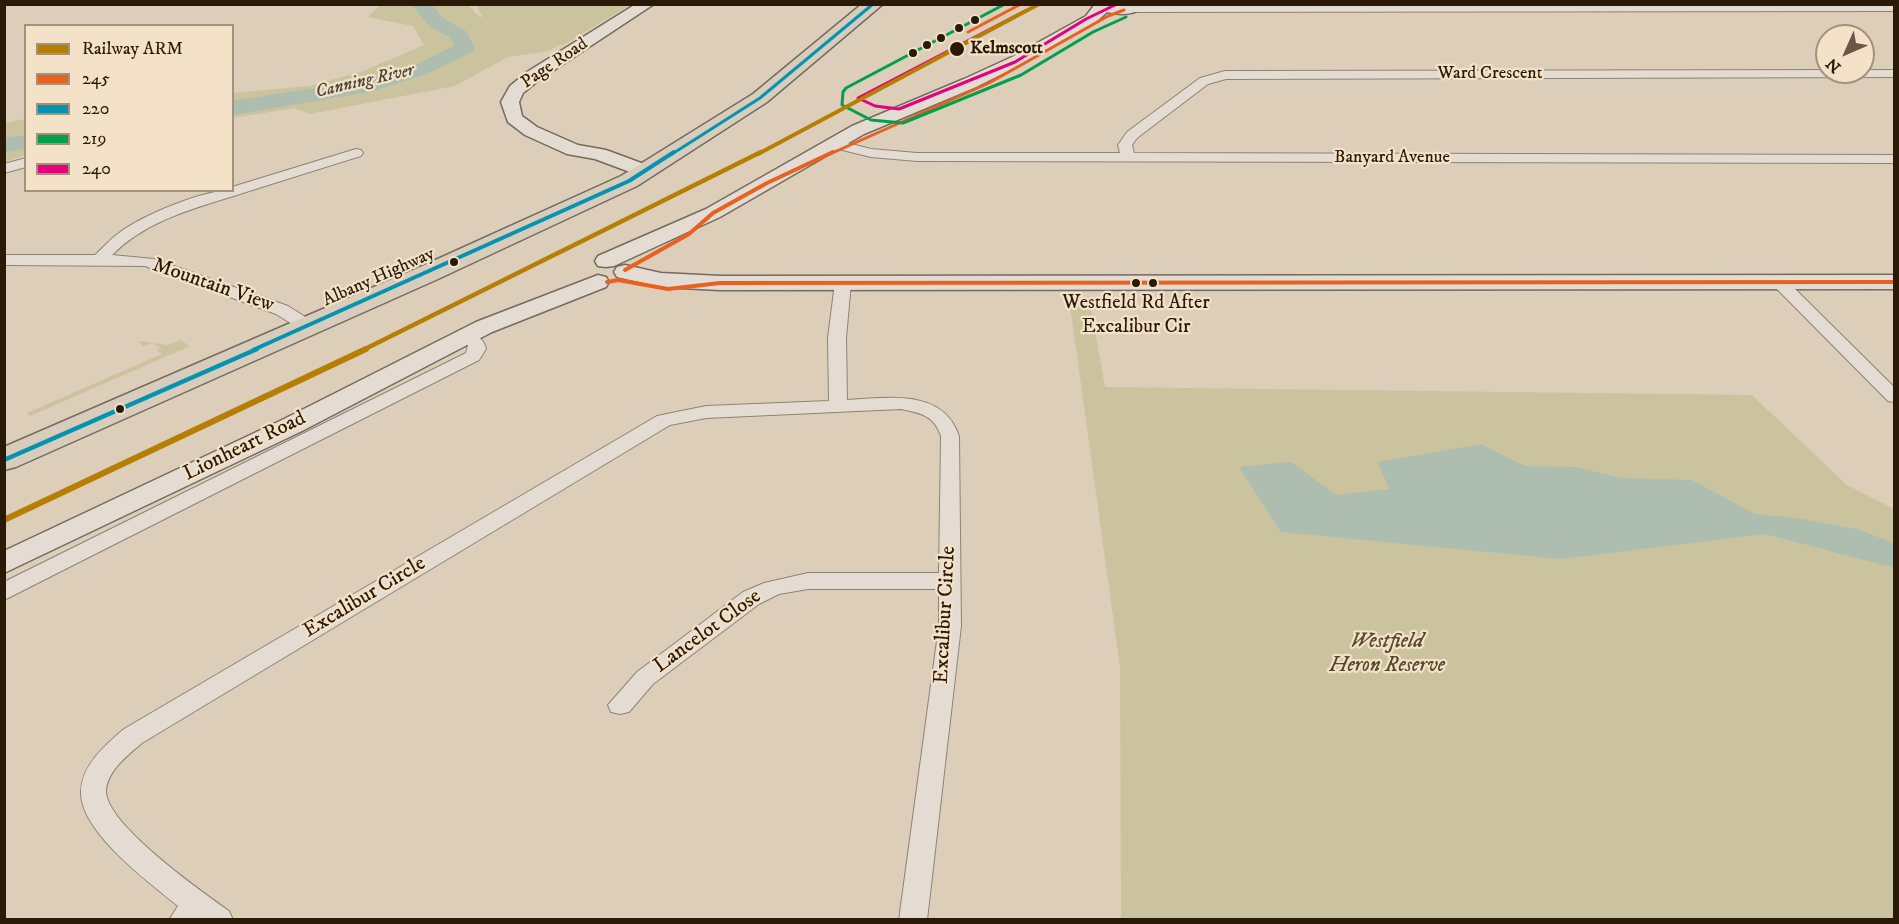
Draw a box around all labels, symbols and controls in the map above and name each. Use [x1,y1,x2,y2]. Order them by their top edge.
unlabelled marker [969,14,981,26]
unlabelled marker [953,22,965,34]
legend [24,24,234,192]
north arrow [1815,24,1875,84]
unlabelled marker [935,32,947,44]
street label: Page Road [518,34,592,94]
text: Railway ARM [82,38,183,60]
place label: Kelmscott [970,38,1043,60]
unlabelled marker [921,39,933,51]
marker: Kelmscott [948,40,966,58]
unlabelled marker [907,47,919,59]
text: N [1822,54,1845,77]
water label: Canning River [314,60,416,104]
street label: Ward Crescent [1438,63,1542,85]
text: 245 [82,68,110,90]
text: 220 [82,98,109,120]
text: 219 [82,128,106,150]
street label: Banyard Avenue [1334,147,1450,169]
text: 240 [82,158,111,180]
street label: Albany Highway [320,244,438,312]
street label: Mountain View [149,253,277,319]
unlabelled marker [448,256,460,268]
marker: Westfield Rd After Excalibur Cir [1130,277,1142,289]
unlabelled marker [1147,277,1159,289]
place label: Westfield Rd After Excalibur Cir [1062,292,1210,339]
unlabelled marker [114,403,126,415]
street label: Lionheart Road [180,407,310,487]
street label: Excalibur Circle [930,545,962,685]
street label: Excalibur Circle [299,552,431,644]
street label: Lancelot Close [649,585,767,679]
park label: Westfield Heron Reserve [1329,630,1445,680]

